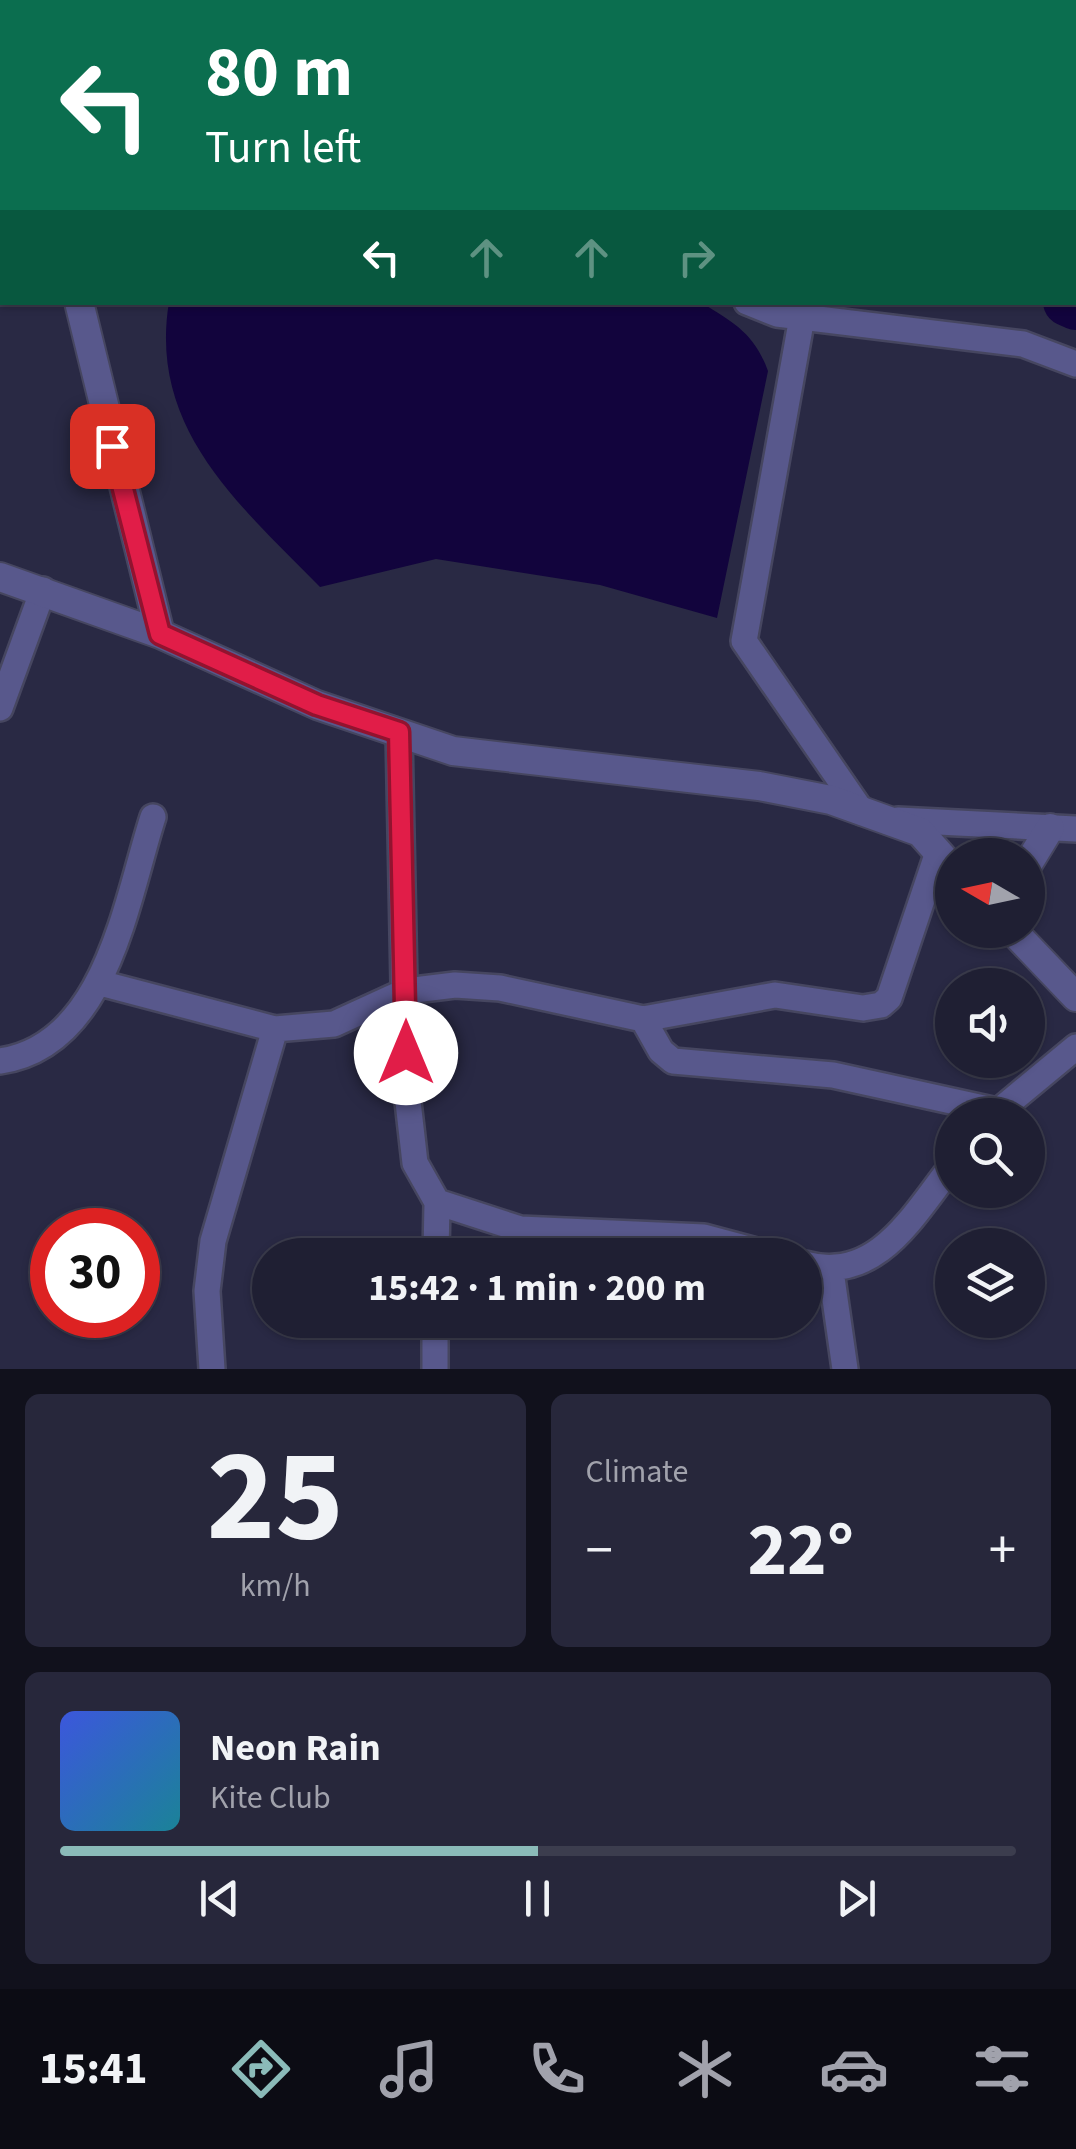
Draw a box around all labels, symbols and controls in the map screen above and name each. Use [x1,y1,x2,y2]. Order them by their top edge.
text: 80 m [205,23,353,123]
icon: left [40,40,170,170]
text: Turn left [205,116,361,180]
icon: left [354,230,409,285]
icon: ahead [459,230,514,285]
icon: ahead [564,230,619,285]
icon: right [669,230,724,285]
pin [70,404,155,489]
icon: arrive [85,419,140,474]
north arrow [935,838,1045,948]
map controls [935,838,1045,1338]
button: sound [935,968,1045,1078]
position arrow [354,1001,458,1105]
button: search [935,1098,1045,1208]
speed limit sign: 30 [30,1208,160,1338]
button: layers [935,1228,1045,1338]
text: 15:42 · 1 min · 200 m [368,1261,706,1315]
text: 25 [207,1405,344,1590]
text: Climate [586,1449,688,1495]
text: 22° [747,1497,854,1604]
text: − [586,1512,613,1590]
text: + [989,1512,1016,1590]
text: km/h [240,1563,311,1609]
text: Neon Rain [210,1721,381,1775]
text: Kite Club [210,1775,331,1821]
icon: previous [192,1871,247,1926]
icon: pause [510,1871,565,1926]
icon: next [829,1871,884,1926]
icon: directions [226,2034,296,2104]
icon: music [374,2034,444,2104]
icon: phone [522,2034,592,2104]
icon: climate [670,2034,740,2104]
icon: car [819,2034,889,2104]
icon: filters [967,2034,1037,2104]
text: 15:41 [39,2037,148,2101]

